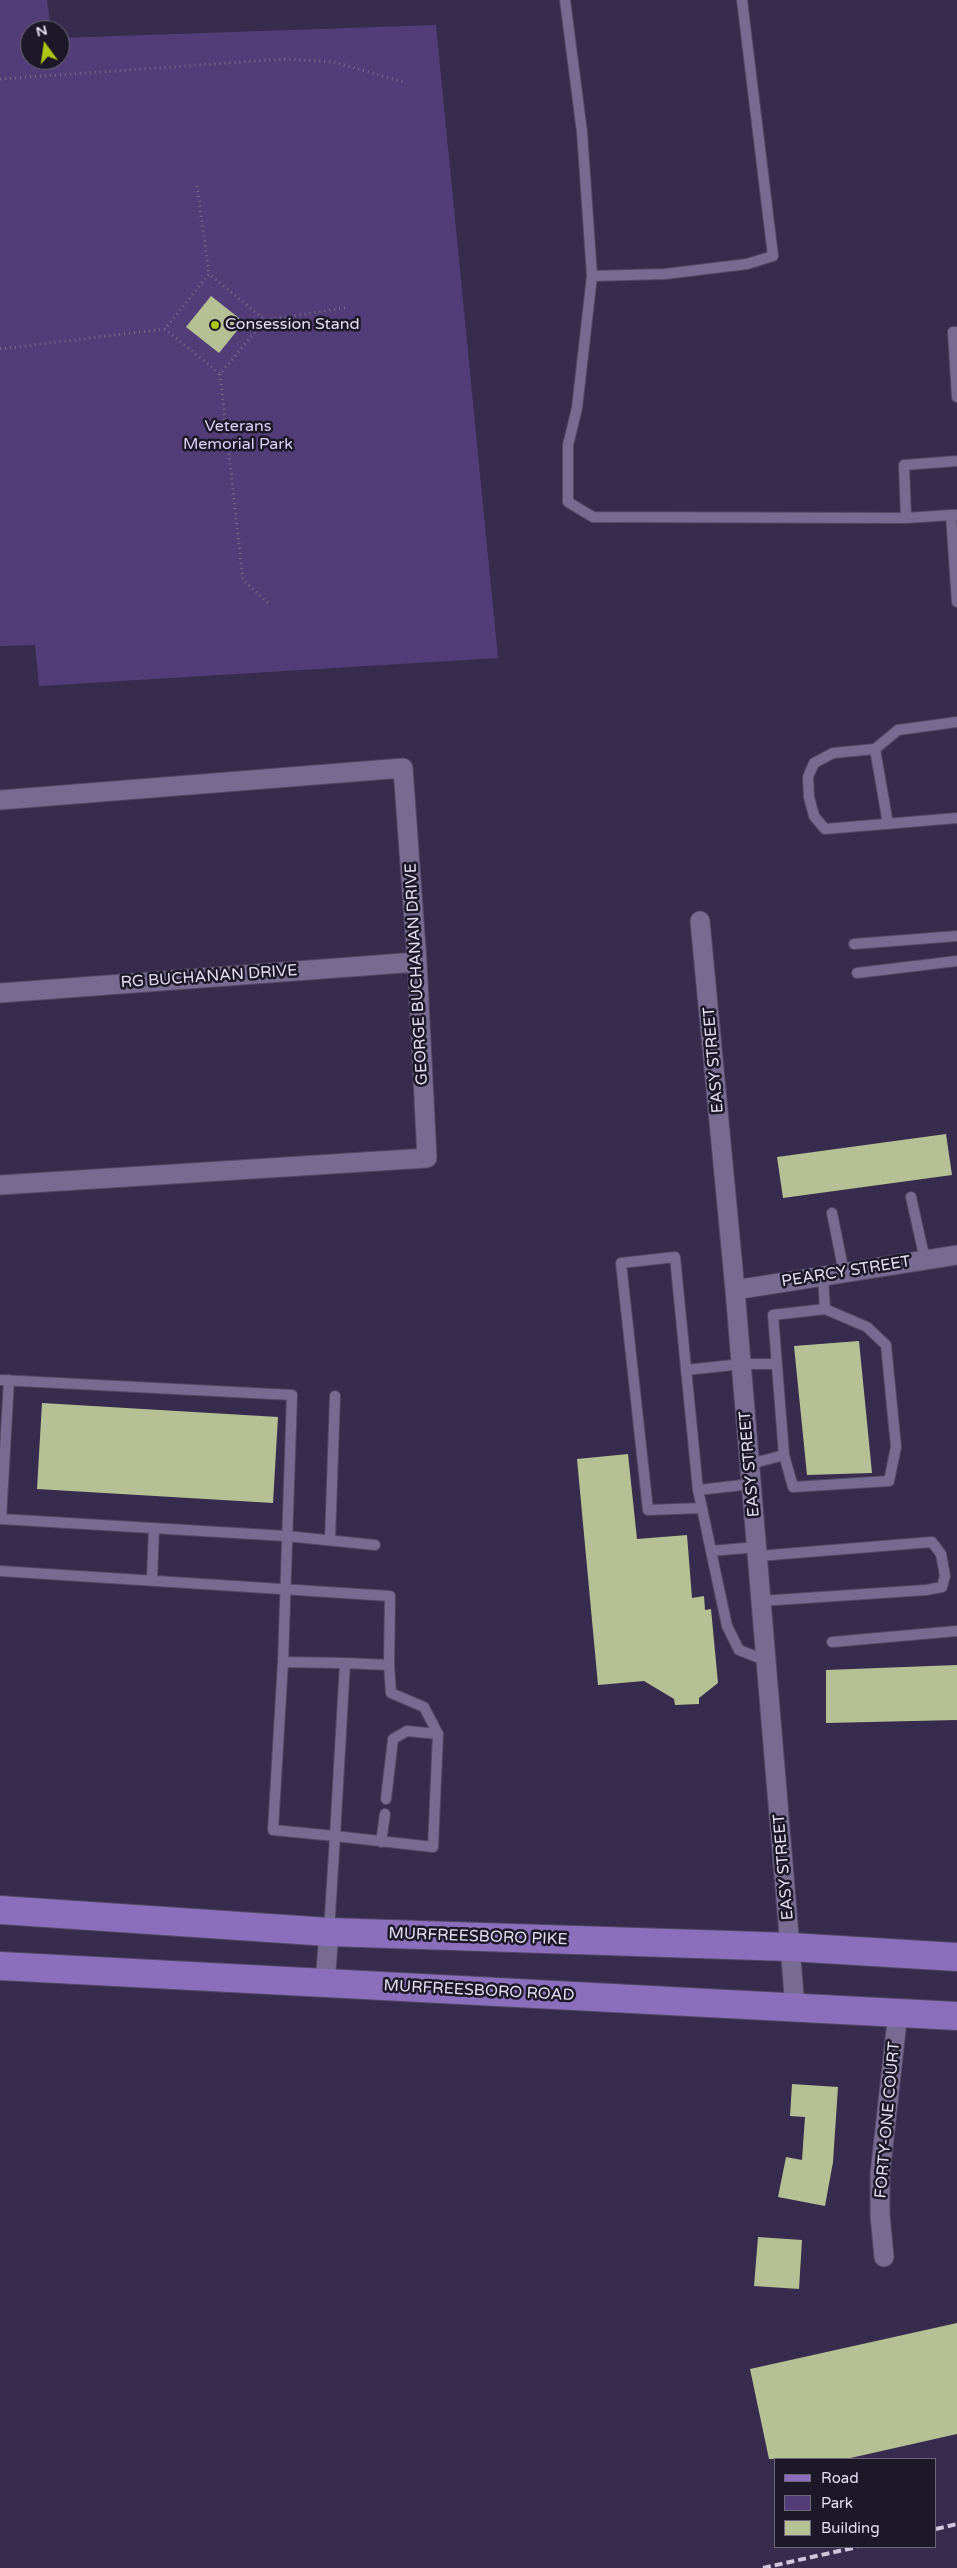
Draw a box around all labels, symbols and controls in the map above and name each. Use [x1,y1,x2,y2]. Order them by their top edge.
north arrow [20,20,70,70]
text: N [34,21,49,41]
place label: Consession Stand [225,315,359,335]
marker: Consession Stand [209,319,221,331]
park label: Veterans Memorial Park [183,417,293,455]
street label: GEORGE BUCHANAN DRIVE [402,862,432,1086]
street label: RG BUCHANAN DRIVE [120,961,298,993]
street label: EASY STREET [700,1006,728,1114]
street label: PEARCY STREET [780,1252,912,1292]
street label: EASY STREET [736,1410,764,1518]
street label: EASY STREET [770,1813,798,1921]
street label: MURFREESBORO PIKE [388,1924,568,1950]
street label: MURFREESBORO ROAD [383,1976,575,2006]
street label: FORTY-ONE COURT [872,2041,904,2199]
legend [774,2458,937,2548]
text: Road [821,2469,859,2487]
text: Park [821,2494,853,2512]
text: Building [821,2519,880,2537]

